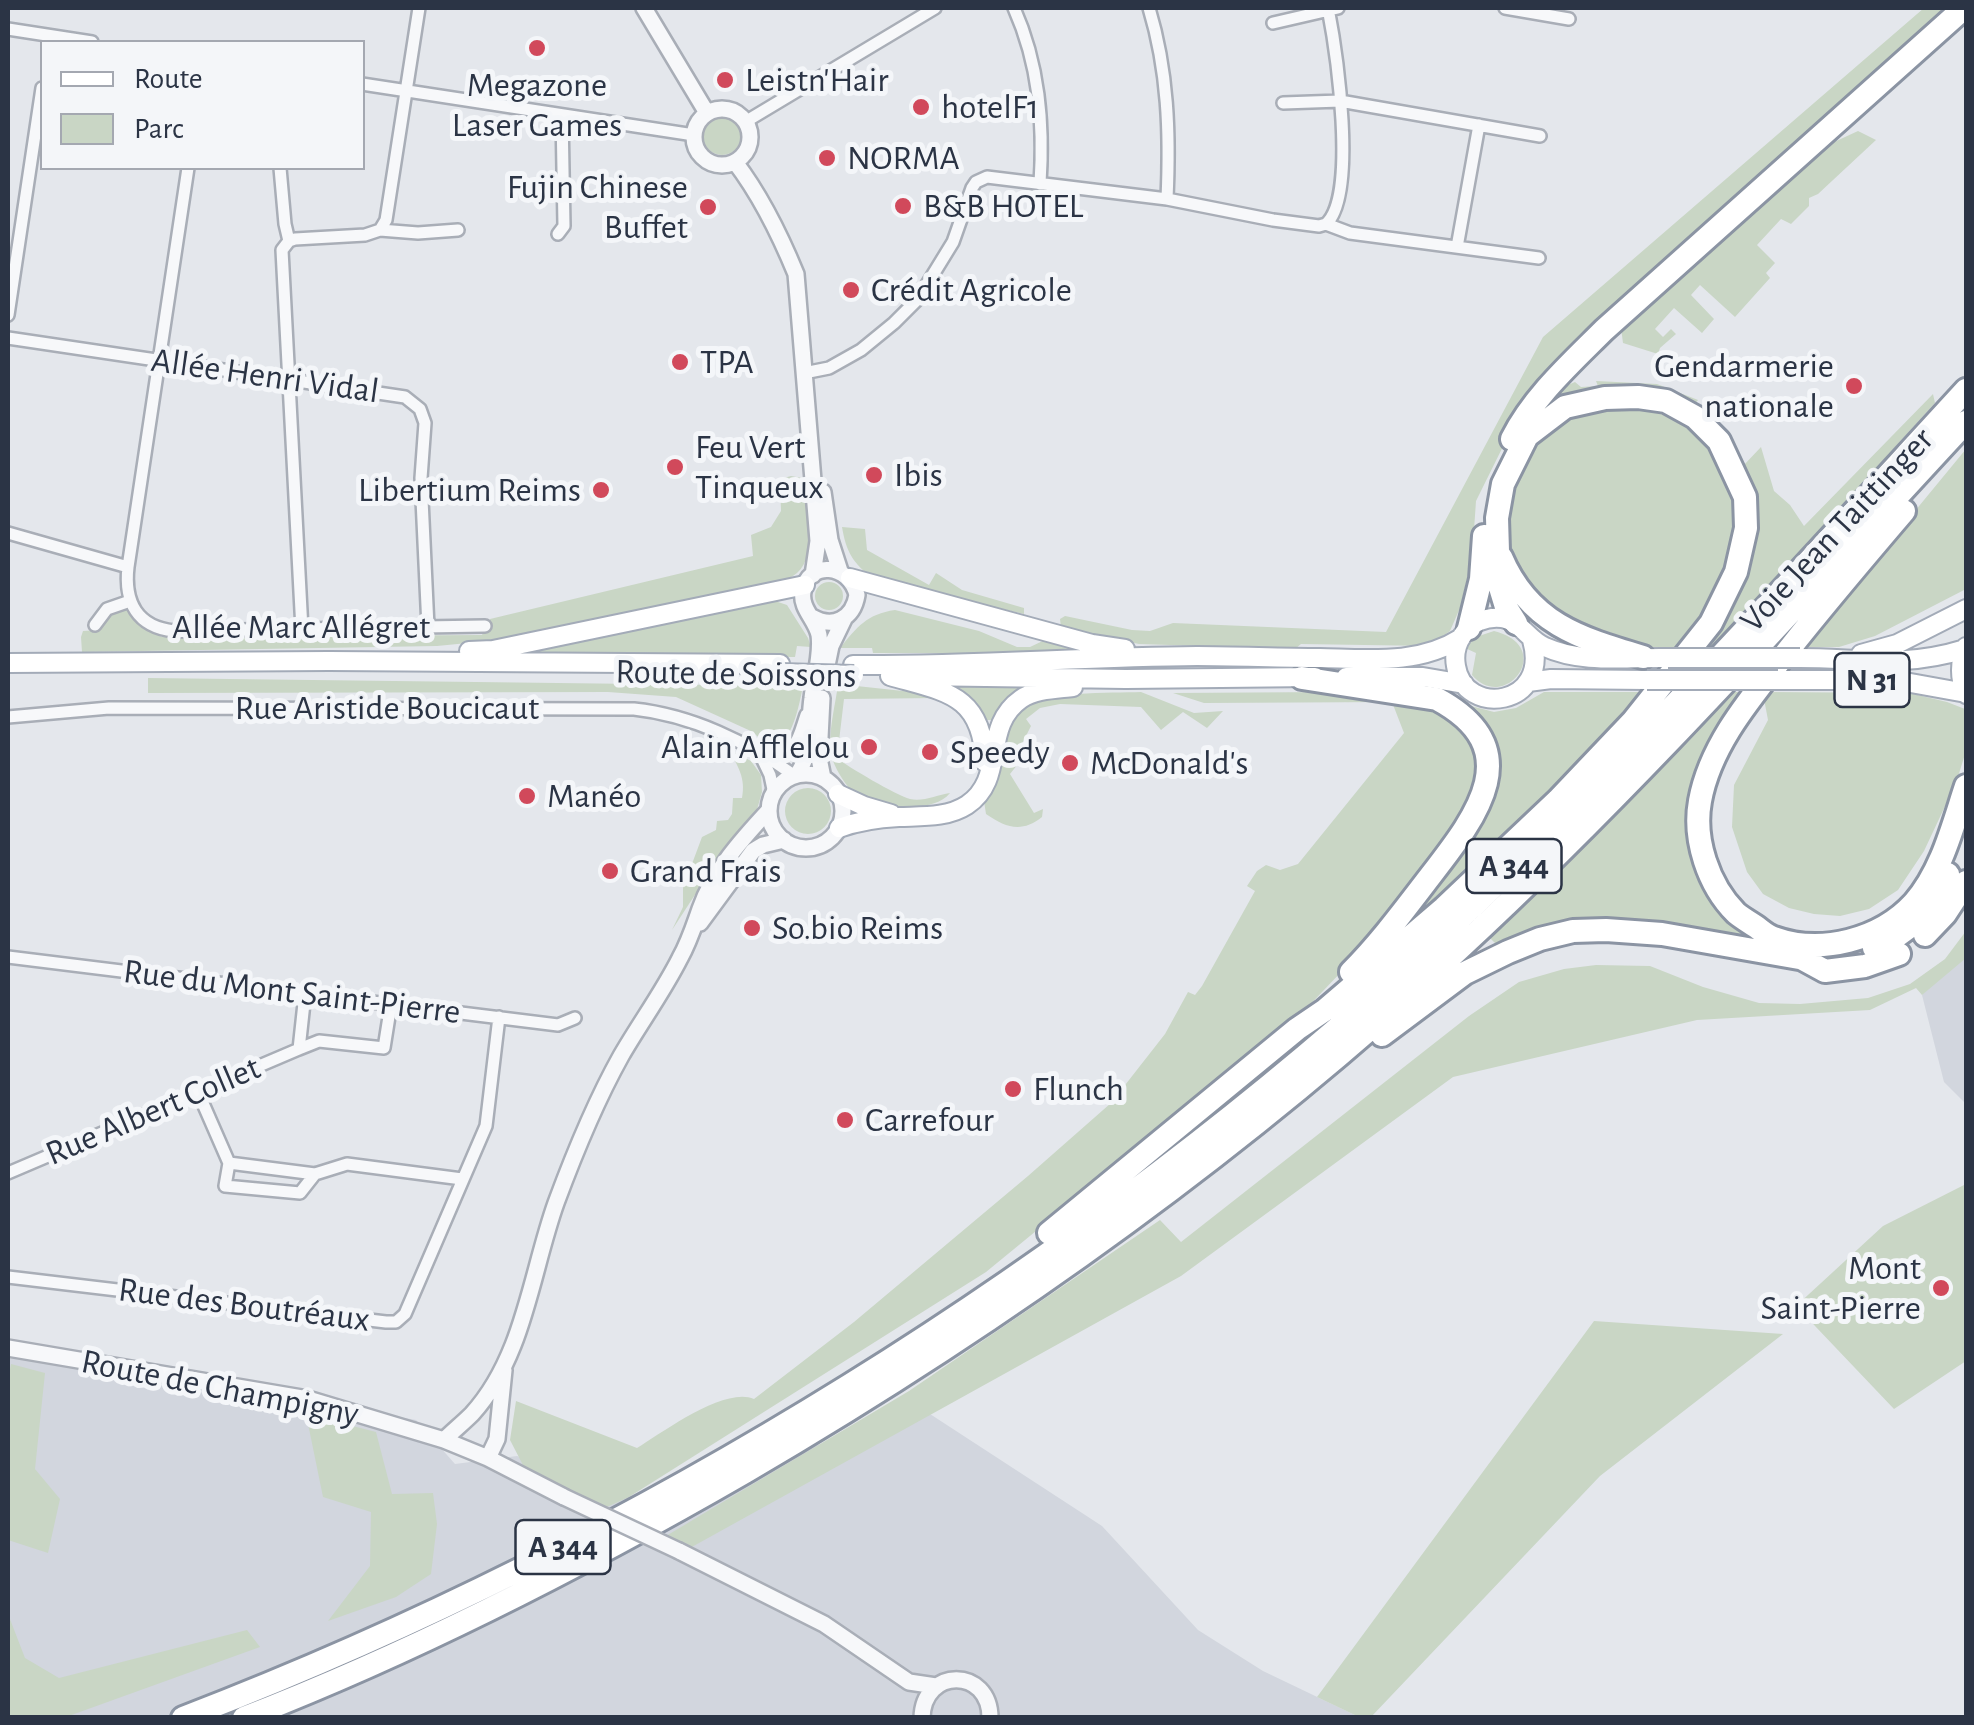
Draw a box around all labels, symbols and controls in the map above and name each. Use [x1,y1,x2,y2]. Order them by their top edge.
marker: Megazone Laser Games [526,37,548,59]
legend [40,40,365,170]
place label: Leistn'Hair [745,59,889,101]
text: Route [134,64,203,94]
place label: Megazone Laser Games [452,64,622,146]
marker: Leistn'Hair [714,69,736,91]
place label: hotelF1 [941,86,1039,128]
marker: hotelF1 [910,96,932,118]
text: Parc [134,114,184,144]
place label: NORMA [847,137,960,179]
marker: NORMA [816,147,838,169]
place label: Fujin Chinese Buffet [507,166,688,248]
place label: B&B HOTEL [923,185,1083,227]
marker: B&B HOTEL [892,195,914,217]
marker: Fujin Chinese Buffet [697,196,719,218]
place label: Crédit Agricole [871,269,1072,311]
marker: Crédit Agricole [840,279,862,301]
street label: Allée Henri Vidal [149,339,381,413]
place label: TPA [700,341,754,383]
place label: Gendarmerie nationale [1654,345,1834,427]
marker: TPA [669,351,691,373]
marker: Gendarmerie nationale [1843,375,1865,397]
street label: Voie Jean Taittinger [1731,419,1943,641]
place label: Feu Vert Tinqueux [695,426,824,508]
place label: Ibis [894,454,943,496]
marker: Feu Vert Tinqueux [664,456,686,478]
marker: Ibis [863,464,885,486]
place label: Libertium Reims [358,469,581,511]
marker: Libertium Reims [590,479,612,501]
street label: Allée Marc Allégret [172,606,430,648]
street label: Route de Soissons [615,651,857,697]
road number: N 31 [1834,653,1910,707]
street label: Rue Aristide Boucicaut [235,687,539,729]
place label: Alain Afflelou [661,726,849,768]
place label: Speedy [950,731,1050,773]
marker: Alain Afflelou [858,736,880,758]
marker: Speedy [919,741,941,763]
place label: McDonald's [1090,742,1249,784]
marker: McDonald's [1059,752,1081,774]
place label: Manéo [547,775,641,817]
marker: Manéo [516,785,538,807]
road number: A 344 [1466,839,1562,893]
place label: Grand Frais [630,850,781,892]
marker: Grand Frais [599,860,621,882]
place label: So.bio Reims [772,907,943,949]
marker: So.bio Reims [741,917,763,939]
street label: Rue du Mont Saint-Pierre [121,950,463,1034]
street label: Rue Albert Collet [39,1047,267,1175]
place label: Flunch [1033,1068,1124,1110]
marker: Flunch [1002,1078,1024,1100]
place label: Carrefour [865,1099,994,1141]
marker: Carrefour [834,1109,856,1131]
place label: Mont Saint-Pierre [1761,1247,1921,1329]
street label: Rue des Boutréaux [116,1269,372,1341]
marker: Mont Saint-Pierre [1930,1277,1952,1299]
street label: Route de Champigny [78,1341,362,1435]
road number: A 344 [516,1520,610,1574]

